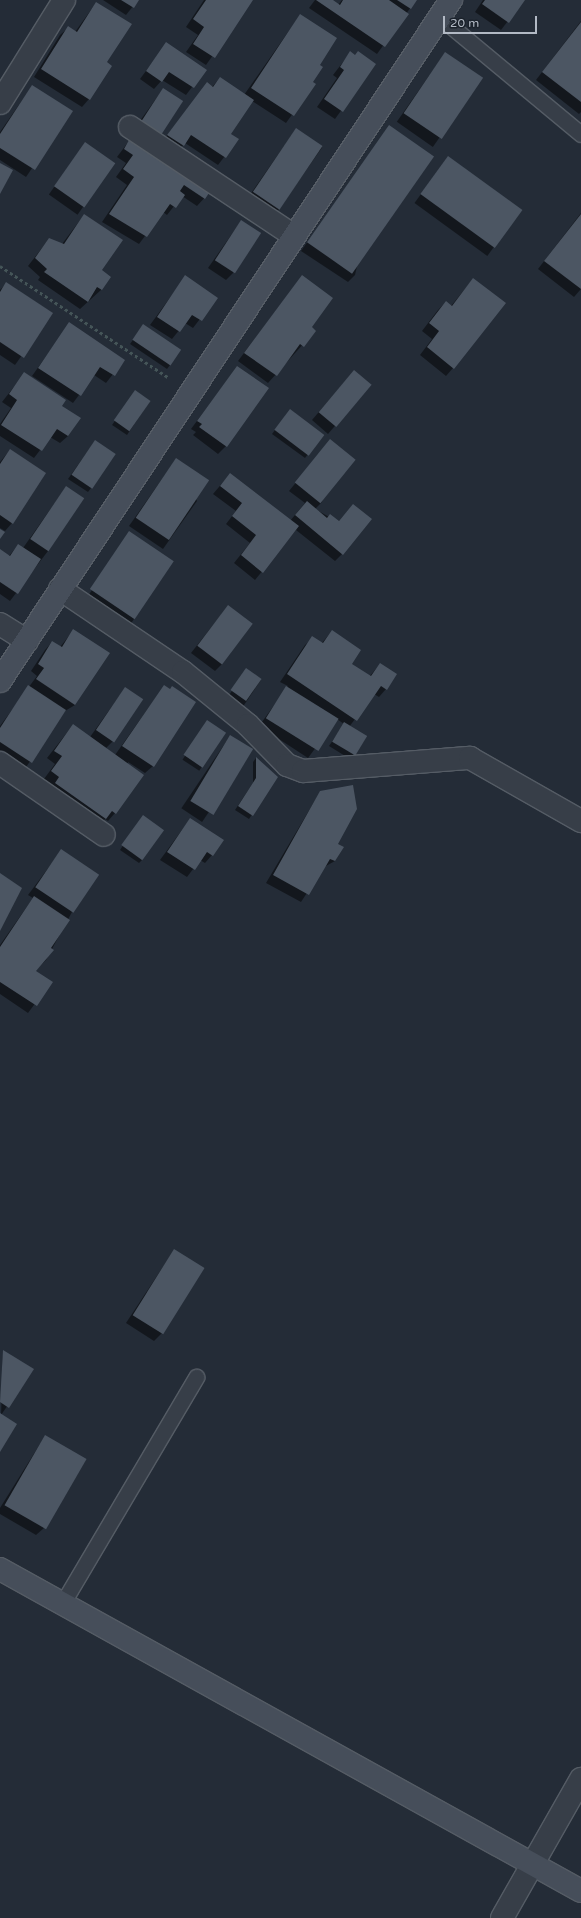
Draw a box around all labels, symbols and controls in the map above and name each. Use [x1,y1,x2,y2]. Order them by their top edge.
scale bar [445,8,539,34]
text: 20 m [450,16,479,30]

